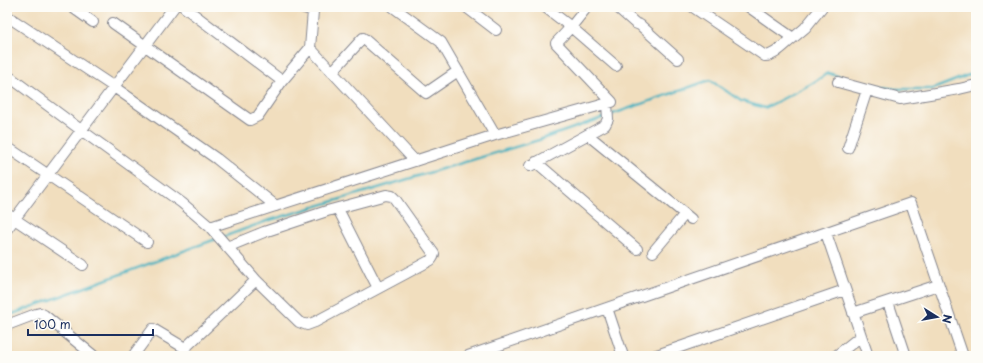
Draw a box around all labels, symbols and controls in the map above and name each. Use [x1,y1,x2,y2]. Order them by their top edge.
north arrow [917,297,957,337]
scale bar [28,311,153,337]
text: N [938,313,956,325]
text: 100 m [34,315,71,333]

